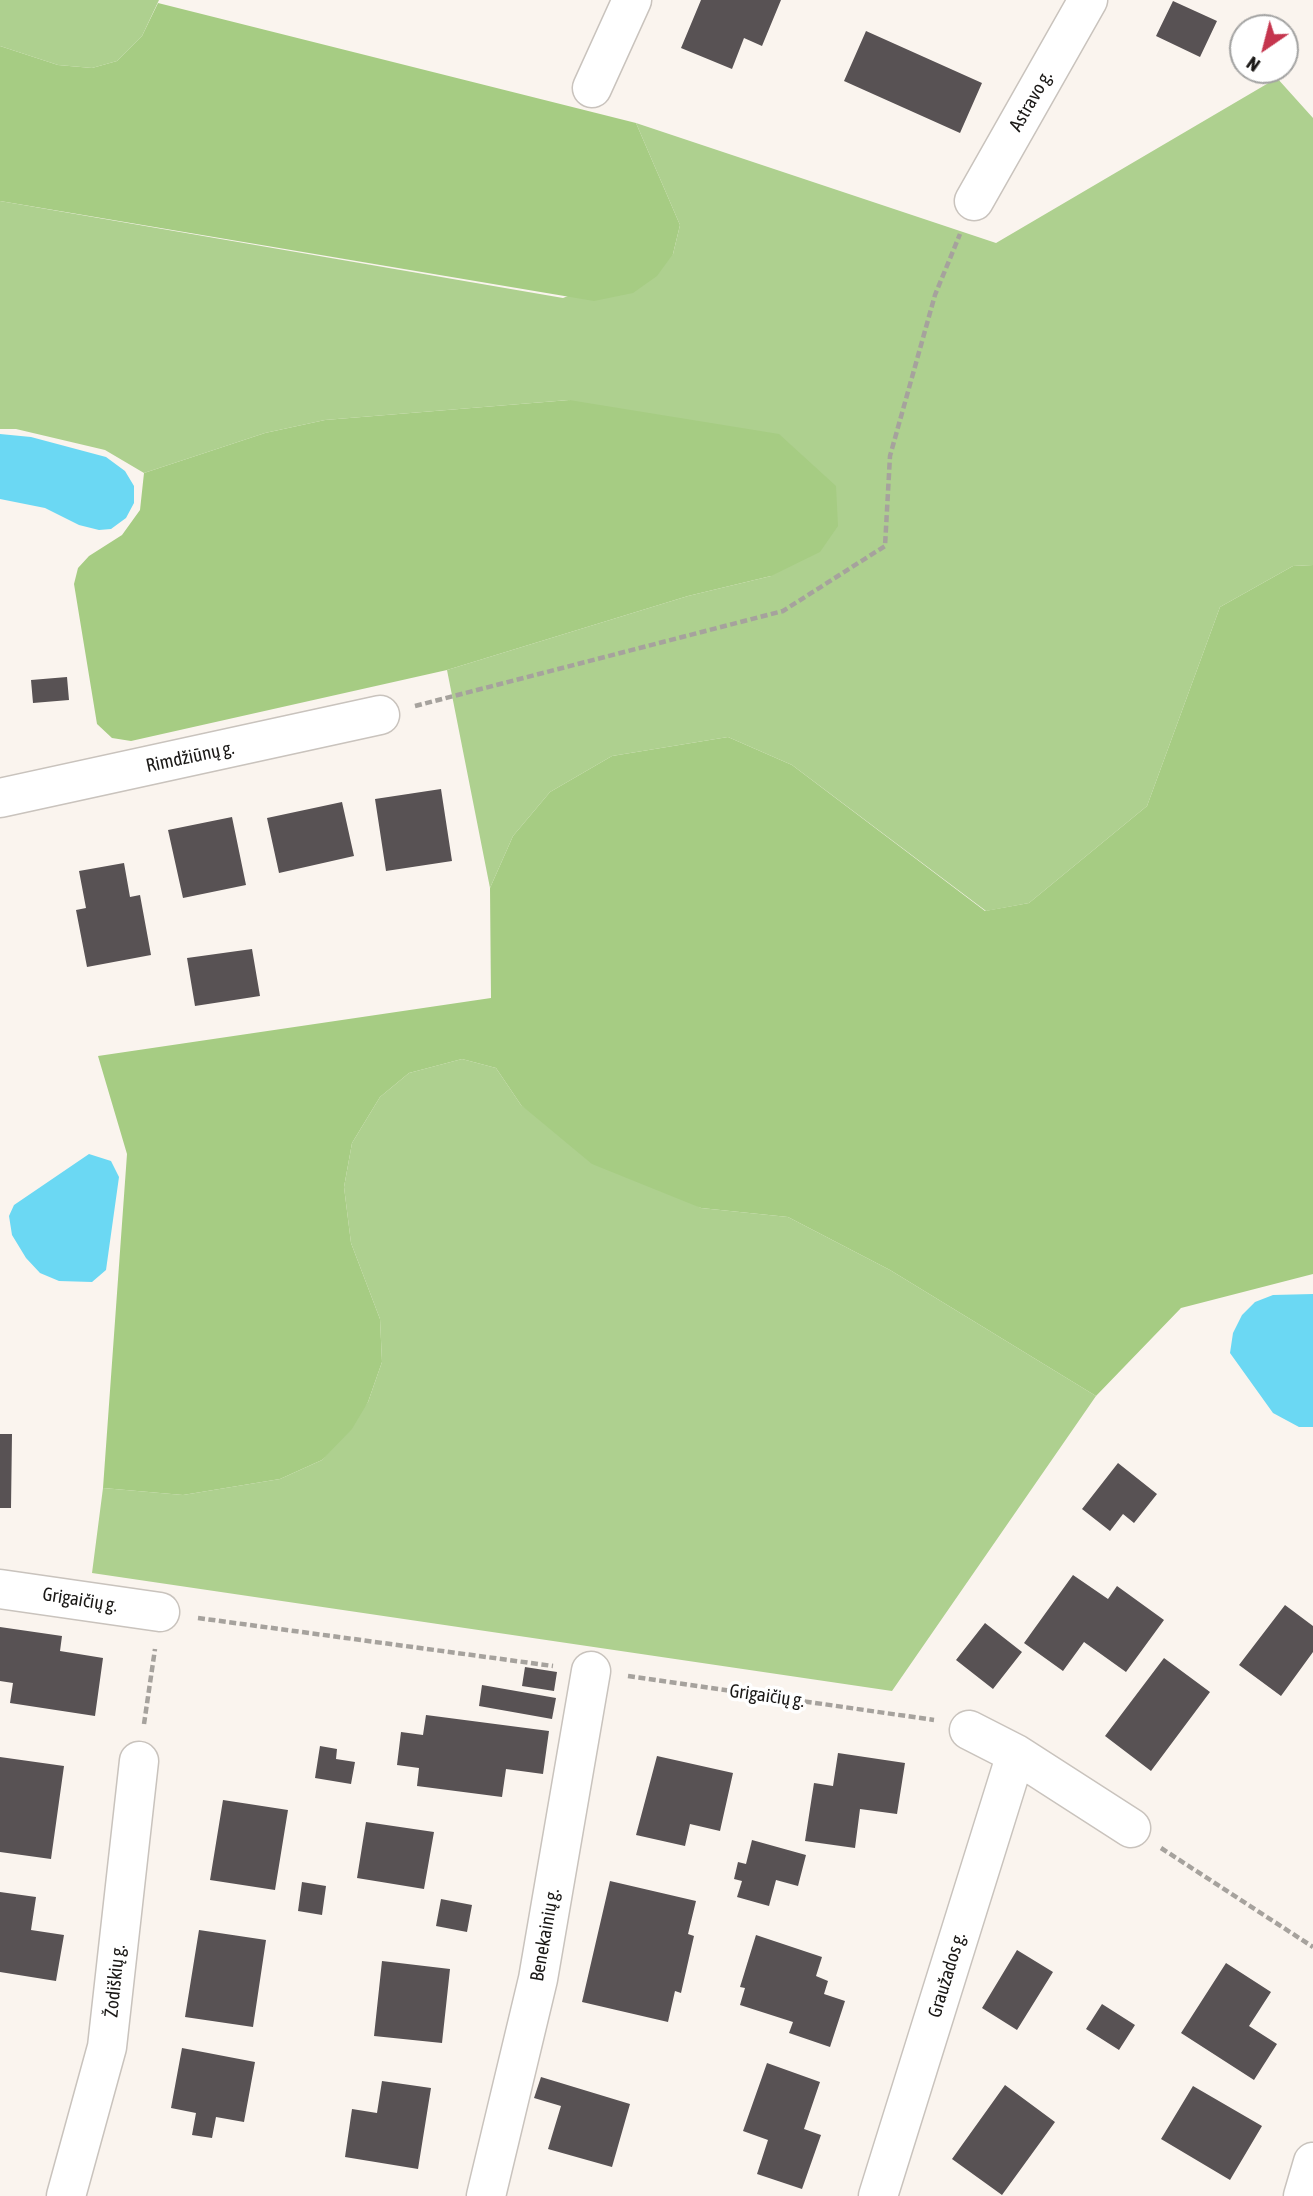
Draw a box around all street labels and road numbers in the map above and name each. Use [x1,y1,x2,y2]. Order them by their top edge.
street label: Astravo g. [1005,67,1057,135]
street label: Rimdžiūnų g. [144,737,236,777]
street label: Grigaičių g. [41,1583,119,1617]
street label: Grigaičių g. [728,1679,806,1713]
street label: Benekainių g. [526,1887,564,1983]
street label: Graužados g. [923,1930,971,2020]
street label: Žodiškių g. [100,1943,130,2019]

